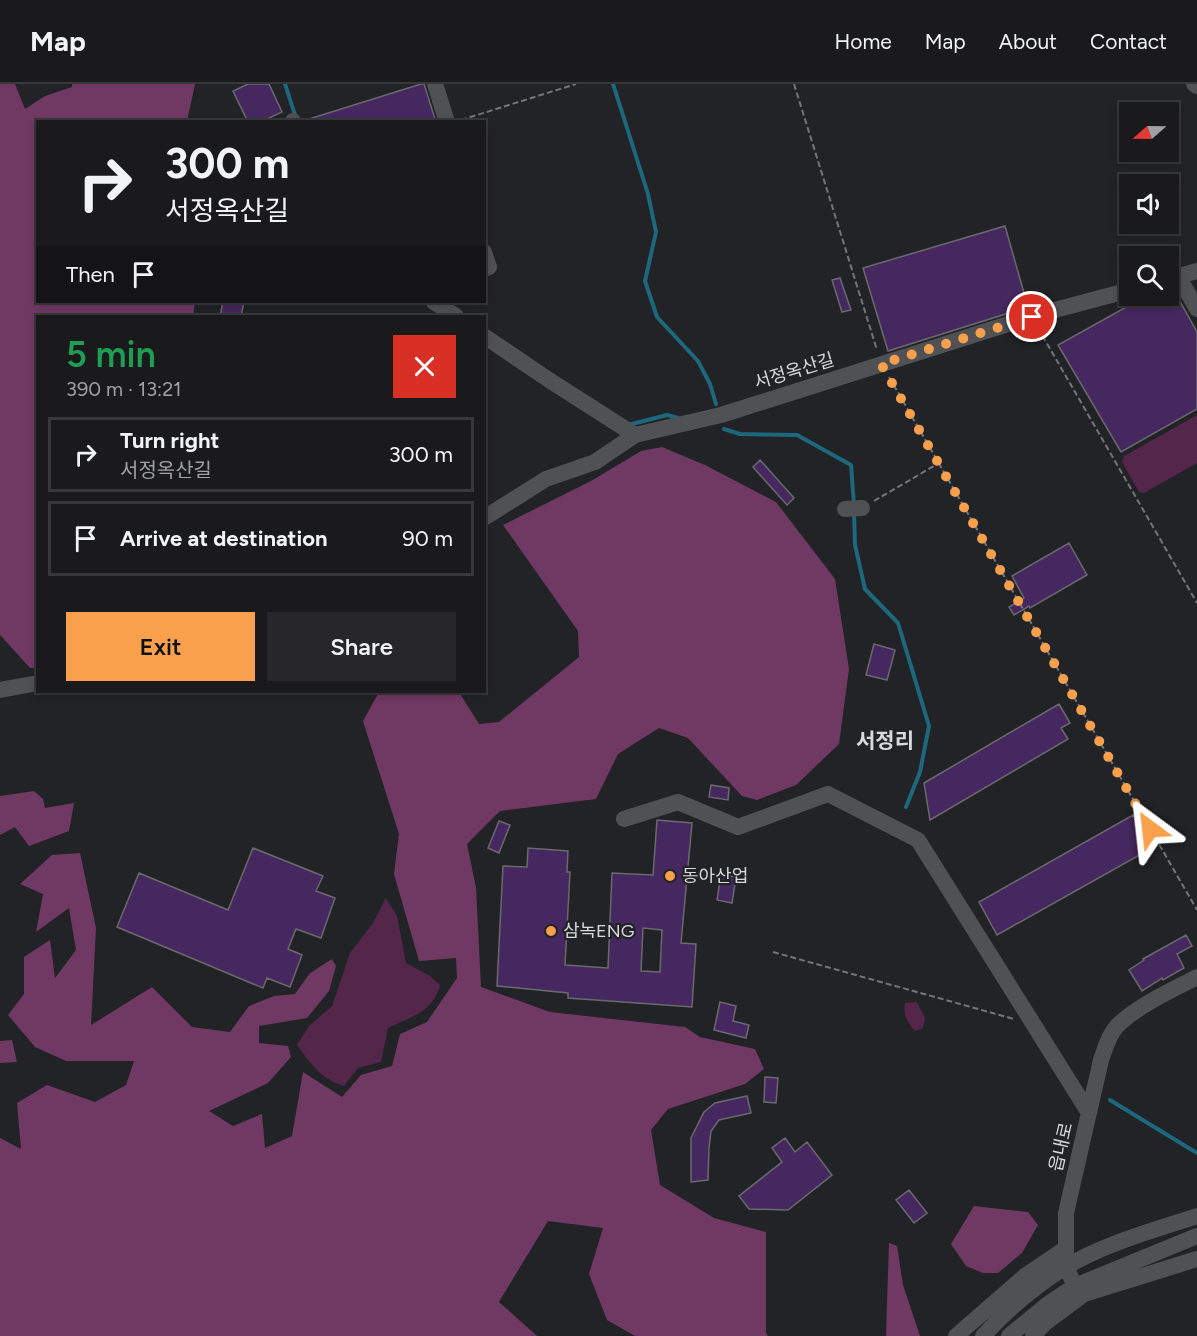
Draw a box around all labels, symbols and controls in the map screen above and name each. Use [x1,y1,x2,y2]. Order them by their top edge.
text: Map [30,24,86,58]
text: Home [835,29,892,54]
text: Map [925,29,966,54]
text: About [999,29,1057,54]
text: Contact [1090,29,1167,54]
north arrow [1119,102,1179,162]
map controls [1119,102,1179,306]
text: 300 m [165,138,289,189]
icon: right [66,144,144,222]
button: sound [1119,174,1179,234]
text: 서정옥산길 [165,194,289,227]
button: search [1119,246,1179,306]
icon: arrive [127,258,160,291]
text: Then [66,261,115,288]
pin [1006,291,1057,342]
icon: arrive [1015,300,1048,333]
text: 5 min [66,333,156,376]
button: close [393,335,456,398]
street label: 서정옥산길 [751,348,837,394]
text: 390 m · 13:21 [66,377,182,401]
text: Turn right [120,427,219,454]
icon: right [69,438,102,471]
text: 300 m [389,441,453,468]
text: 서정옥산길 [120,458,212,482]
icon: arrive [69,522,102,555]
text: Arrive at destination [120,525,328,552]
text: 90 m [402,525,453,552]
button: Exit [66,612,255,681]
button: Share [267,612,456,681]
district label: 서정리 [856,728,914,753]
position arrow [1118,797,1182,861]
place label: 동아산업 [682,865,748,887]
marker: 동아산업 [663,869,677,883]
place label: 삼녹ENG [563,920,635,942]
marker: 삼녹ENG [544,924,558,938]
street label: 읍내로 [1045,1120,1077,1174]

